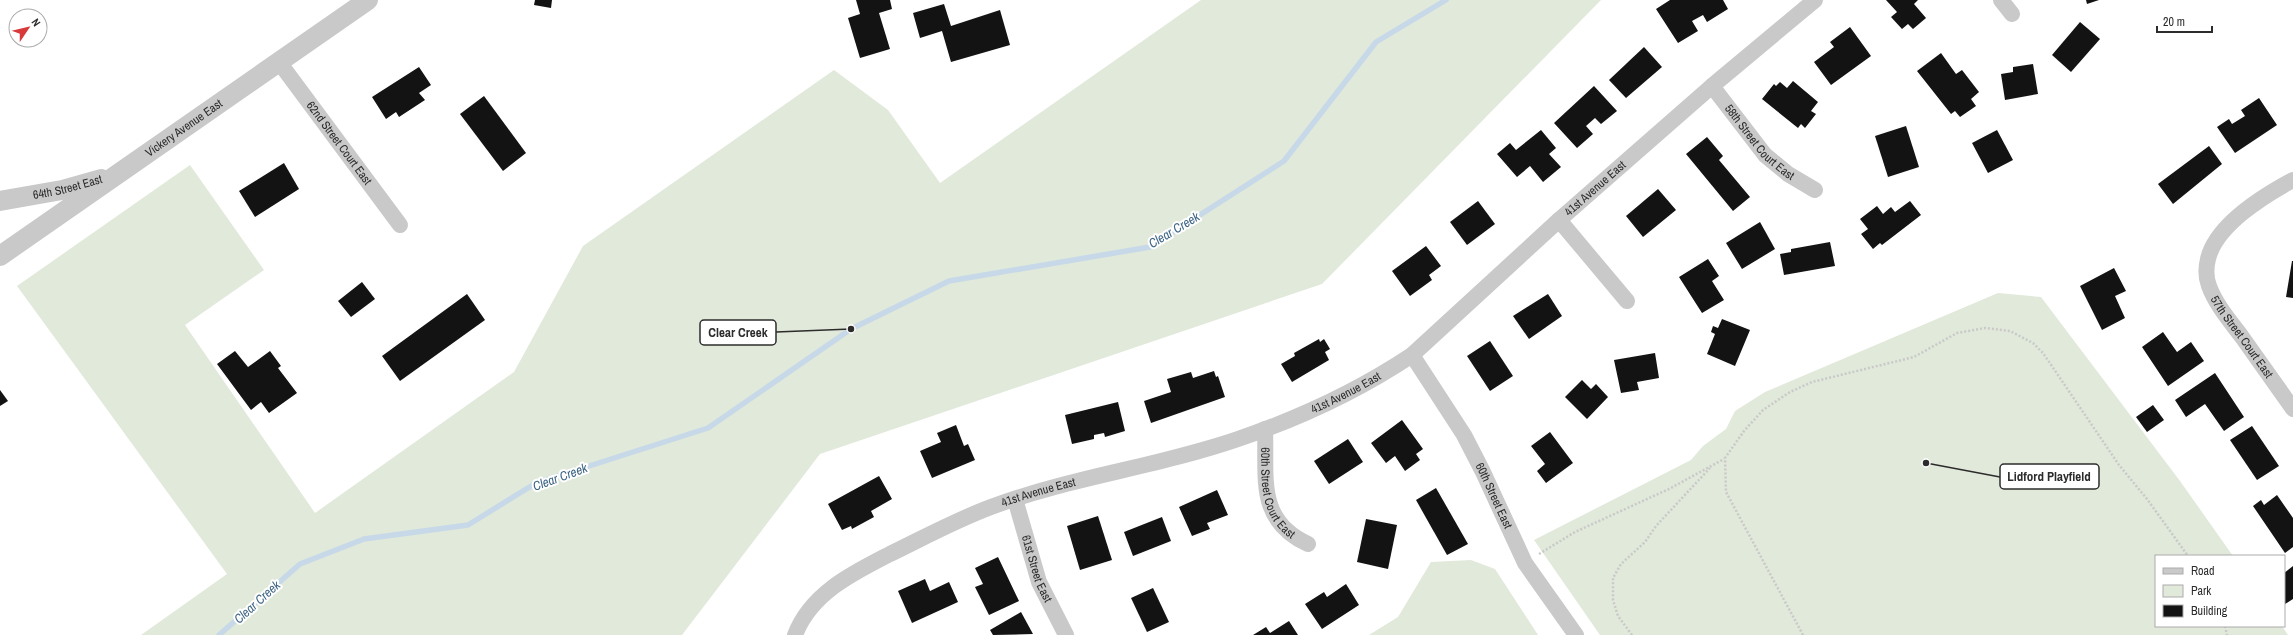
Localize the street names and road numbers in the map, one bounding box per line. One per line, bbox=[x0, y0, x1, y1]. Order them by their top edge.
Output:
street label: Vickery Avenue East bbox=[142, 95, 226, 161]
street label: 62nd Street Court East bbox=[303, 98, 376, 188]
street label: 58th Street Court East bbox=[1721, 101, 1797, 184]
street label: 41st Avenue East bbox=[1561, 157, 1629, 220]
street label: 64th Street East bbox=[32, 171, 104, 203]
street label: 57th Street Court East bbox=[2207, 293, 2277, 381]
street label: 41st Avenue East bbox=[1308, 368, 1384, 418]
street label: 60th Street Court East bbox=[1257, 447, 1298, 542]
street label: 60th Street East bbox=[1472, 460, 1516, 531]
street label: 41st Avenue East bbox=[999, 474, 1077, 511]
street label: 61st Street East bbox=[1018, 533, 1056, 605]

